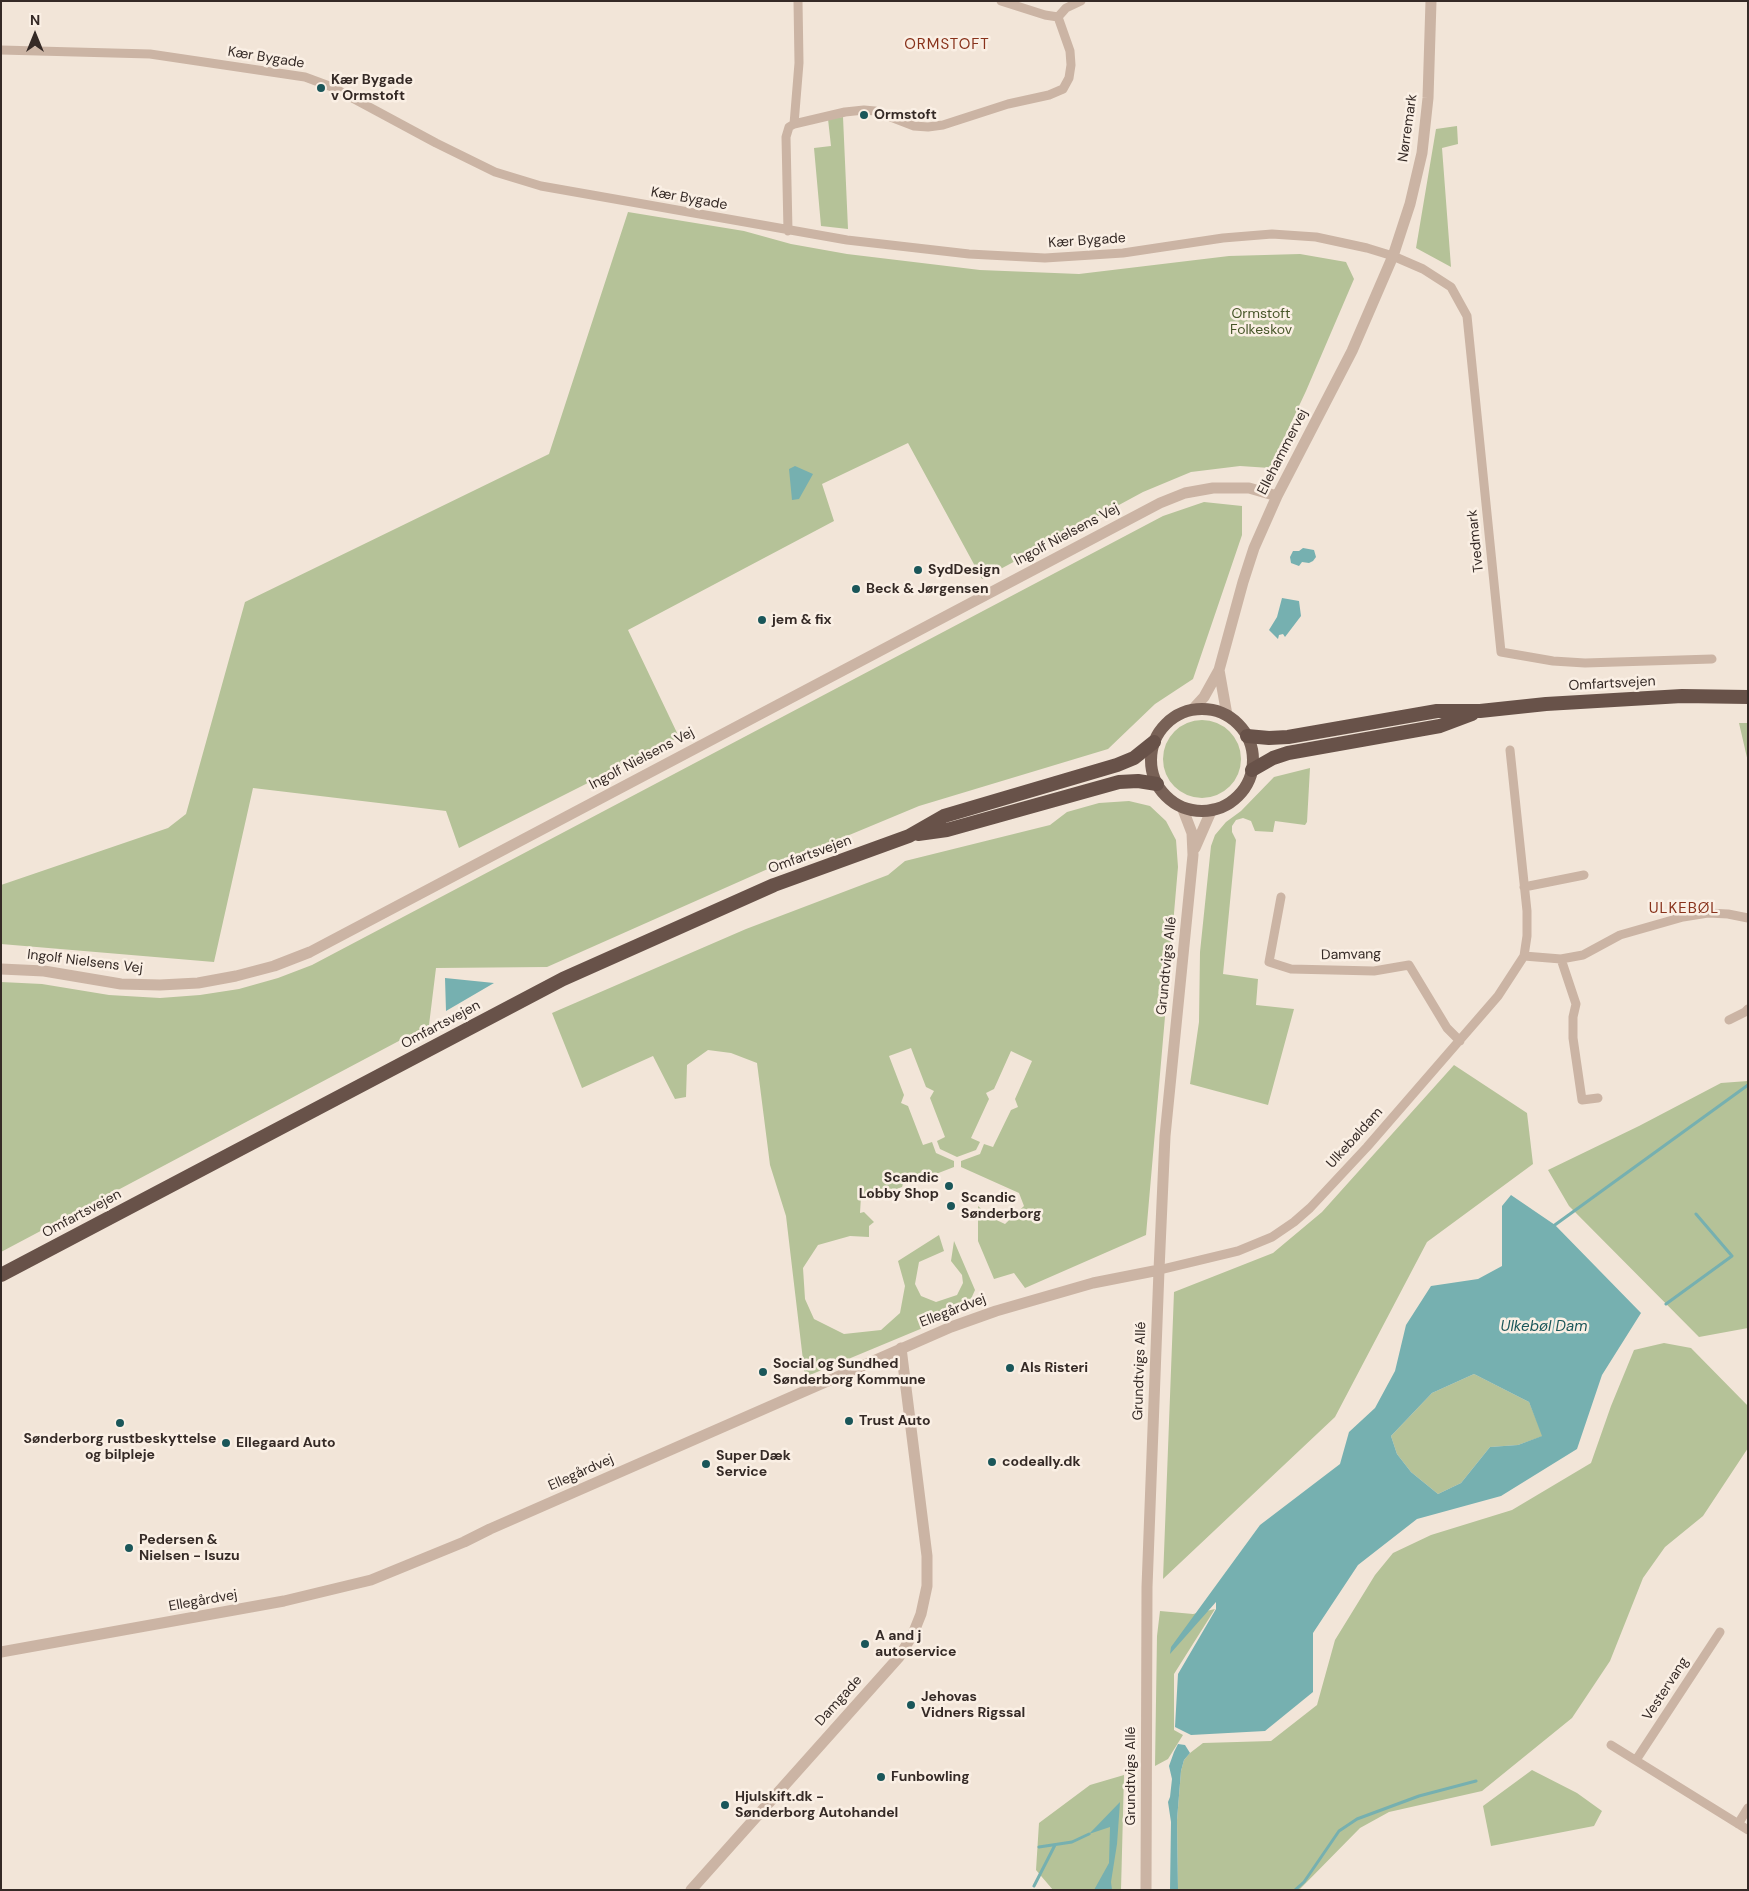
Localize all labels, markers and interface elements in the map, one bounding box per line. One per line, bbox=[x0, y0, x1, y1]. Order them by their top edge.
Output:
north arrow bbox=[10, 10, 60, 60]
text: N bbox=[30, 11, 40, 29]
district label: ORMSTOFT bbox=[903, 36, 991, 54]
street label: Kær Bygade bbox=[226, 44, 306, 72]
place label: Kær Bygade v Ormstoft bbox=[331, 72, 413, 104]
marker: Kær Bygade v Ormstoft bbox=[315, 82, 327, 94]
street label: Nørremark bbox=[1395, 93, 1421, 163]
place label: Ormstoft bbox=[874, 107, 937, 123]
marker: Ormstoft bbox=[858, 109, 870, 121]
street label: Kær Bygade bbox=[649, 184, 729, 214]
street label: Kær Bygade bbox=[1048, 230, 1126, 252]
park label: Ormstoft Folkeskov bbox=[1230, 306, 1292, 338]
street label: Ellehammervej bbox=[1254, 406, 1312, 498]
street label: Ingolf Nielsens Vej bbox=[1012, 500, 1122, 570]
street label: Tvedmark bbox=[1464, 509, 1488, 573]
place label: SydDesign bbox=[928, 562, 1000, 578]
marker: SydDesign bbox=[912, 564, 924, 576]
place label: Beck & Jørgensen bbox=[866, 581, 989, 597]
marker: Beck & Jørgensen bbox=[850, 583, 862, 595]
place label: jem & fix bbox=[772, 612, 831, 628]
marker: jem & fix bbox=[756, 614, 768, 626]
street label: Omfartsvejen bbox=[1568, 673, 1656, 695]
street label: Ingolf Nielsens Vej bbox=[587, 724, 697, 794]
street label: Omfartsvejen bbox=[766, 832, 854, 878]
district label: ULKEBØL bbox=[1648, 900, 1720, 918]
street label: Grundtvigs Allé bbox=[1153, 916, 1181, 1016]
street label: Damvang bbox=[1321, 946, 1381, 964]
street label: Ingolf Nielsens Vej bbox=[26, 947, 144, 977]
street label: Omfartsvejen bbox=[399, 997, 483, 1053]
street label: Ulkebøldam bbox=[1323, 1104, 1387, 1172]
place label: Scandic Lobby Shop bbox=[859, 1170, 939, 1202]
marker: Scandic Lobby Shop bbox=[943, 1180, 955, 1192]
street label: Omfartsvejen bbox=[40, 1186, 124, 1242]
place label: Scandic Sønderborg bbox=[961, 1190, 1041, 1222]
marker: Scandic Sønderborg bbox=[945, 1200, 957, 1212]
street label: Ellegårdvej bbox=[918, 1291, 988, 1331]
water label: Ulkebøl Dam bbox=[1501, 1318, 1587, 1336]
street label: Grundtvigs Allé bbox=[1130, 1321, 1150, 1421]
place label: Social og Sundhed Sønderborg Kommune bbox=[773, 1356, 926, 1388]
place label: Als Risteri bbox=[1020, 1360, 1088, 1376]
marker: Als Risteri bbox=[1004, 1362, 1016, 1374]
marker: Social og Sundhed Sønderborg Kommune bbox=[757, 1366, 769, 1378]
place label: Trust Auto bbox=[859, 1413, 930, 1429]
marker: Trust Auto bbox=[843, 1415, 855, 1427]
marker: Sønderborg rustbeskyttelse og bilpleje bbox=[114, 1417, 126, 1429]
place label: Sønderborg rustbeskyttelse og bilpleje bbox=[24, 1431, 216, 1464]
place label: Ellegaard Auto bbox=[236, 1435, 336, 1451]
marker: Ellegaard Auto bbox=[220, 1437, 232, 1449]
place label: Super Dæk Service bbox=[716, 1448, 791, 1480]
street label: Ellegårdvej bbox=[546, 1451, 616, 1495]
place label: codeally.dk bbox=[1002, 1454, 1080, 1470]
marker: codeally.dk bbox=[986, 1456, 998, 1468]
marker: Super Dæk Service bbox=[700, 1458, 712, 1470]
place label: Pedersen & Nielsen - Isuzu bbox=[139, 1532, 240, 1564]
marker: Pedersen & Nielsen - Isuzu bbox=[123, 1542, 135, 1554]
street label: Ellegårdvej bbox=[167, 1587, 239, 1615]
place label: A and j autoservice bbox=[875, 1628, 957, 1660]
marker: A and j autoservice bbox=[859, 1638, 871, 1650]
street label: Vestervang bbox=[1639, 1654, 1693, 1724]
street label: Damgade bbox=[812, 1672, 866, 1730]
place label: Jehovas Vidners Rigssal bbox=[921, 1689, 1025, 1721]
marker: Jehovas Vidners Rigssal bbox=[905, 1699, 917, 1711]
street label: Grundtvigs Allé bbox=[1123, 1727, 1139, 1825]
place label: Funbowling bbox=[891, 1769, 970, 1785]
marker: Funbowling bbox=[875, 1771, 887, 1783]
place label: Hjulskift.dk - Sønderborg Autohandel bbox=[735, 1789, 898, 1821]
marker: Hjulskift.dk - Sønderborg Autohandel bbox=[719, 1799, 731, 1811]

